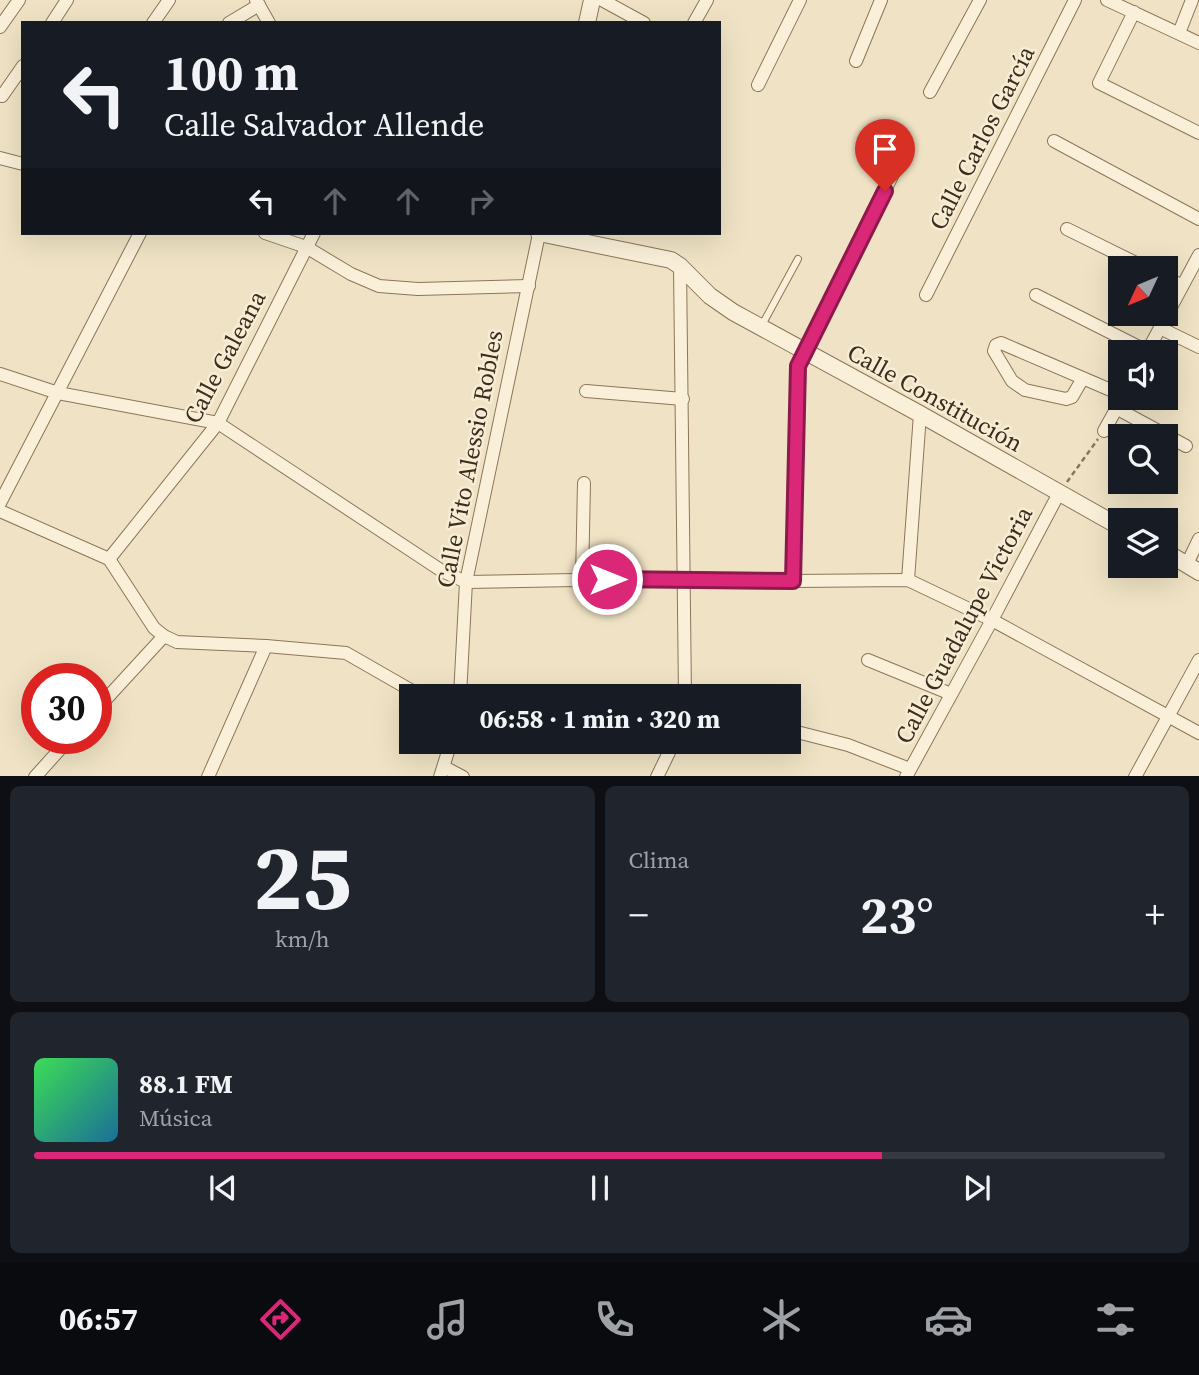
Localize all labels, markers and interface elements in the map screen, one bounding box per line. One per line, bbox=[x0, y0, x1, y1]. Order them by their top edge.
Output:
text: 100 m bbox=[164, 39, 299, 106]
street label: Calle Carlos García bbox=[921, 39, 1043, 235]
icon: left bbox=[49, 49, 140, 140]
text: Calle Salvador Allende bbox=[164, 103, 484, 147]
pin bbox=[855, 119, 915, 191]
icon: arrive bbox=[866, 130, 904, 168]
icon: left bbox=[243, 182, 281, 220]
icon: ahead bbox=[316, 182, 354, 220]
icon: ahead bbox=[389, 182, 427, 220]
icon: right bbox=[462, 182, 500, 220]
north arrow bbox=[1108, 256, 1178, 326]
map controls bbox=[1108, 256, 1178, 578]
street label: Calle Galeana bbox=[176, 284, 274, 429]
street label: Calle Vito Alessio Robles bbox=[428, 327, 511, 591]
street label: Calle Constitución bbox=[842, 336, 1029, 459]
button: sound bbox=[1108, 340, 1178, 410]
button: search bbox=[1108, 424, 1178, 494]
street label: Calle Guadalupe Victoria bbox=[887, 500, 1041, 749]
button: layers bbox=[1108, 508, 1178, 578]
position arrow bbox=[570, 542, 644, 616]
speed limit sign: 30 bbox=[21, 663, 112, 754]
text: 06:58 · 1 min · 320 m bbox=[480, 701, 720, 737]
text: 25 bbox=[253, 815, 352, 939]
text: Clima bbox=[629, 844, 689, 876]
text: 23° bbox=[860, 879, 933, 950]
text: − bbox=[629, 889, 649, 941]
text: + bbox=[1145, 889, 1165, 941]
text: km/h bbox=[275, 923, 330, 955]
text: 88.1 FM bbox=[139, 1066, 233, 1102]
text: Música bbox=[139, 1102, 212, 1134]
icon: previous bbox=[204, 1169, 242, 1207]
icon: pause bbox=[581, 1169, 619, 1207]
icon: next bbox=[958, 1169, 996, 1207]
icon: directions bbox=[256, 1295, 305, 1344]
icon: music bbox=[423, 1295, 472, 1344]
icon: phone bbox=[590, 1295, 639, 1344]
icon: climate bbox=[757, 1295, 806, 1344]
icon: car bbox=[924, 1295, 973, 1344]
icon: filters bbox=[1091, 1295, 1140, 1344]
text: 06:57 bbox=[59, 1297, 138, 1341]

